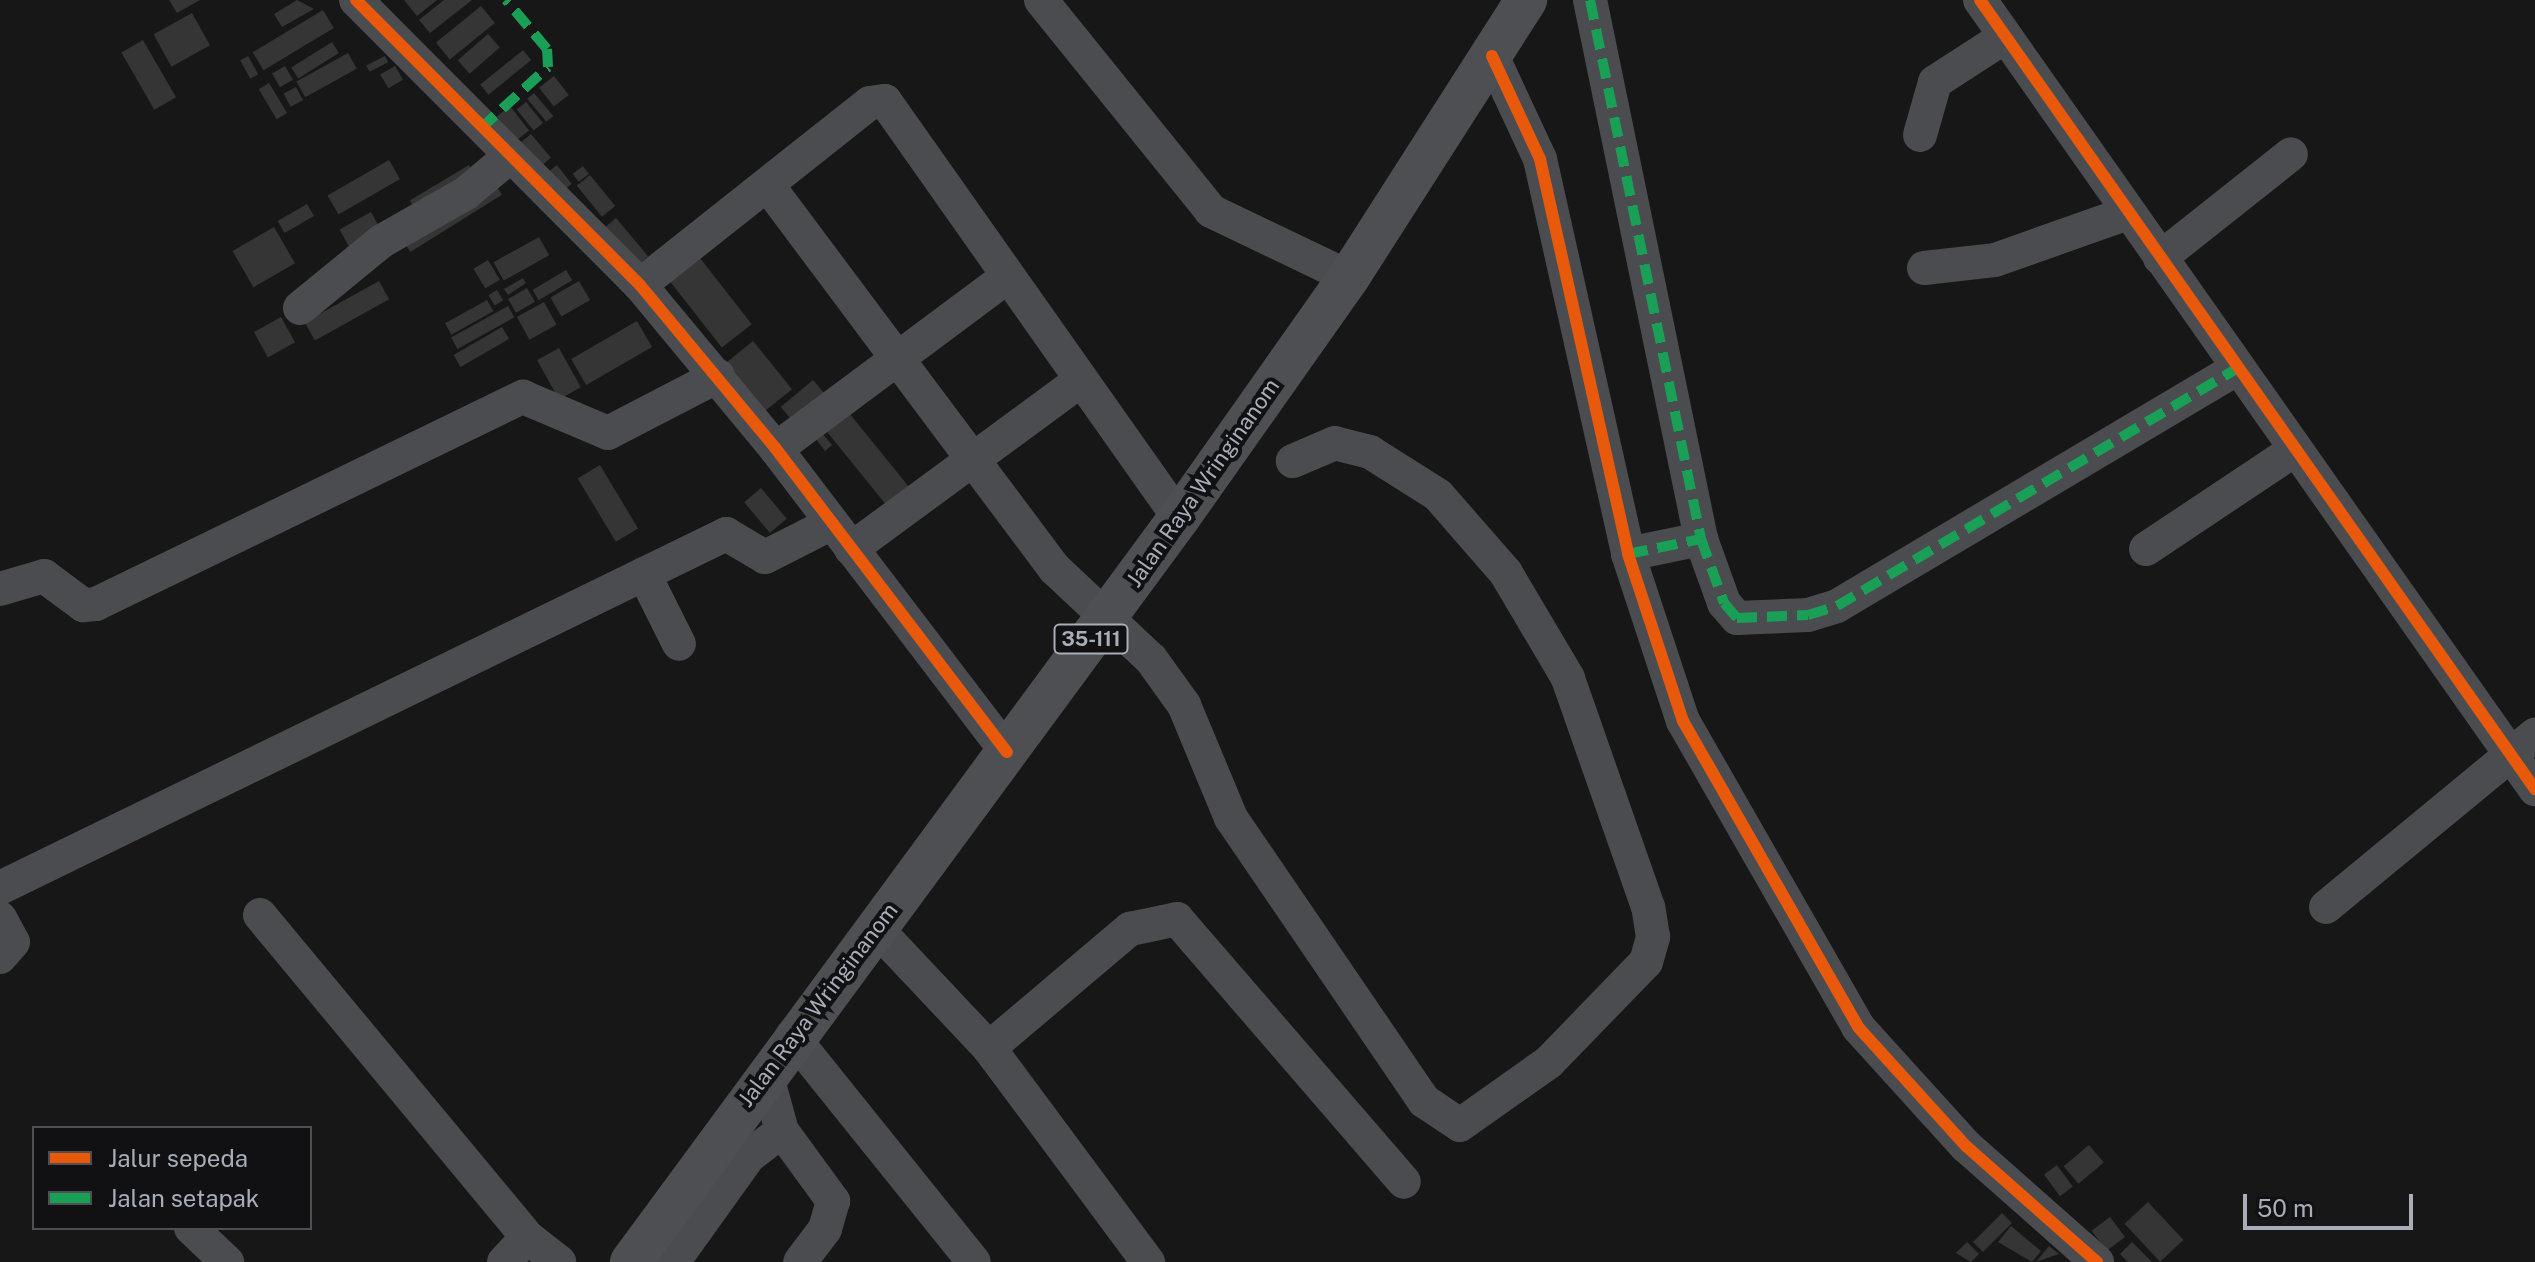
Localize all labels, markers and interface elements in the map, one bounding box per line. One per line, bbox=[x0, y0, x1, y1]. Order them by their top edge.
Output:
street label: Jalan Raya Wringinanom bbox=[1121, 373, 1285, 593]
road number: 35-111 bbox=[1053, 623, 1129, 655]
street label: Jalan Raya Wringinanom bbox=[733, 898, 903, 1112]
legend bbox=[32, 1126, 312, 1230]
text: Jalur sepeda bbox=[108, 1144, 248, 1172]
scale bar bbox=[2247, 1178, 2417, 1228]
text: Jalan setapak bbox=[108, 1184, 259, 1212]
text: 50 m bbox=[2257, 1194, 2314, 1222]

